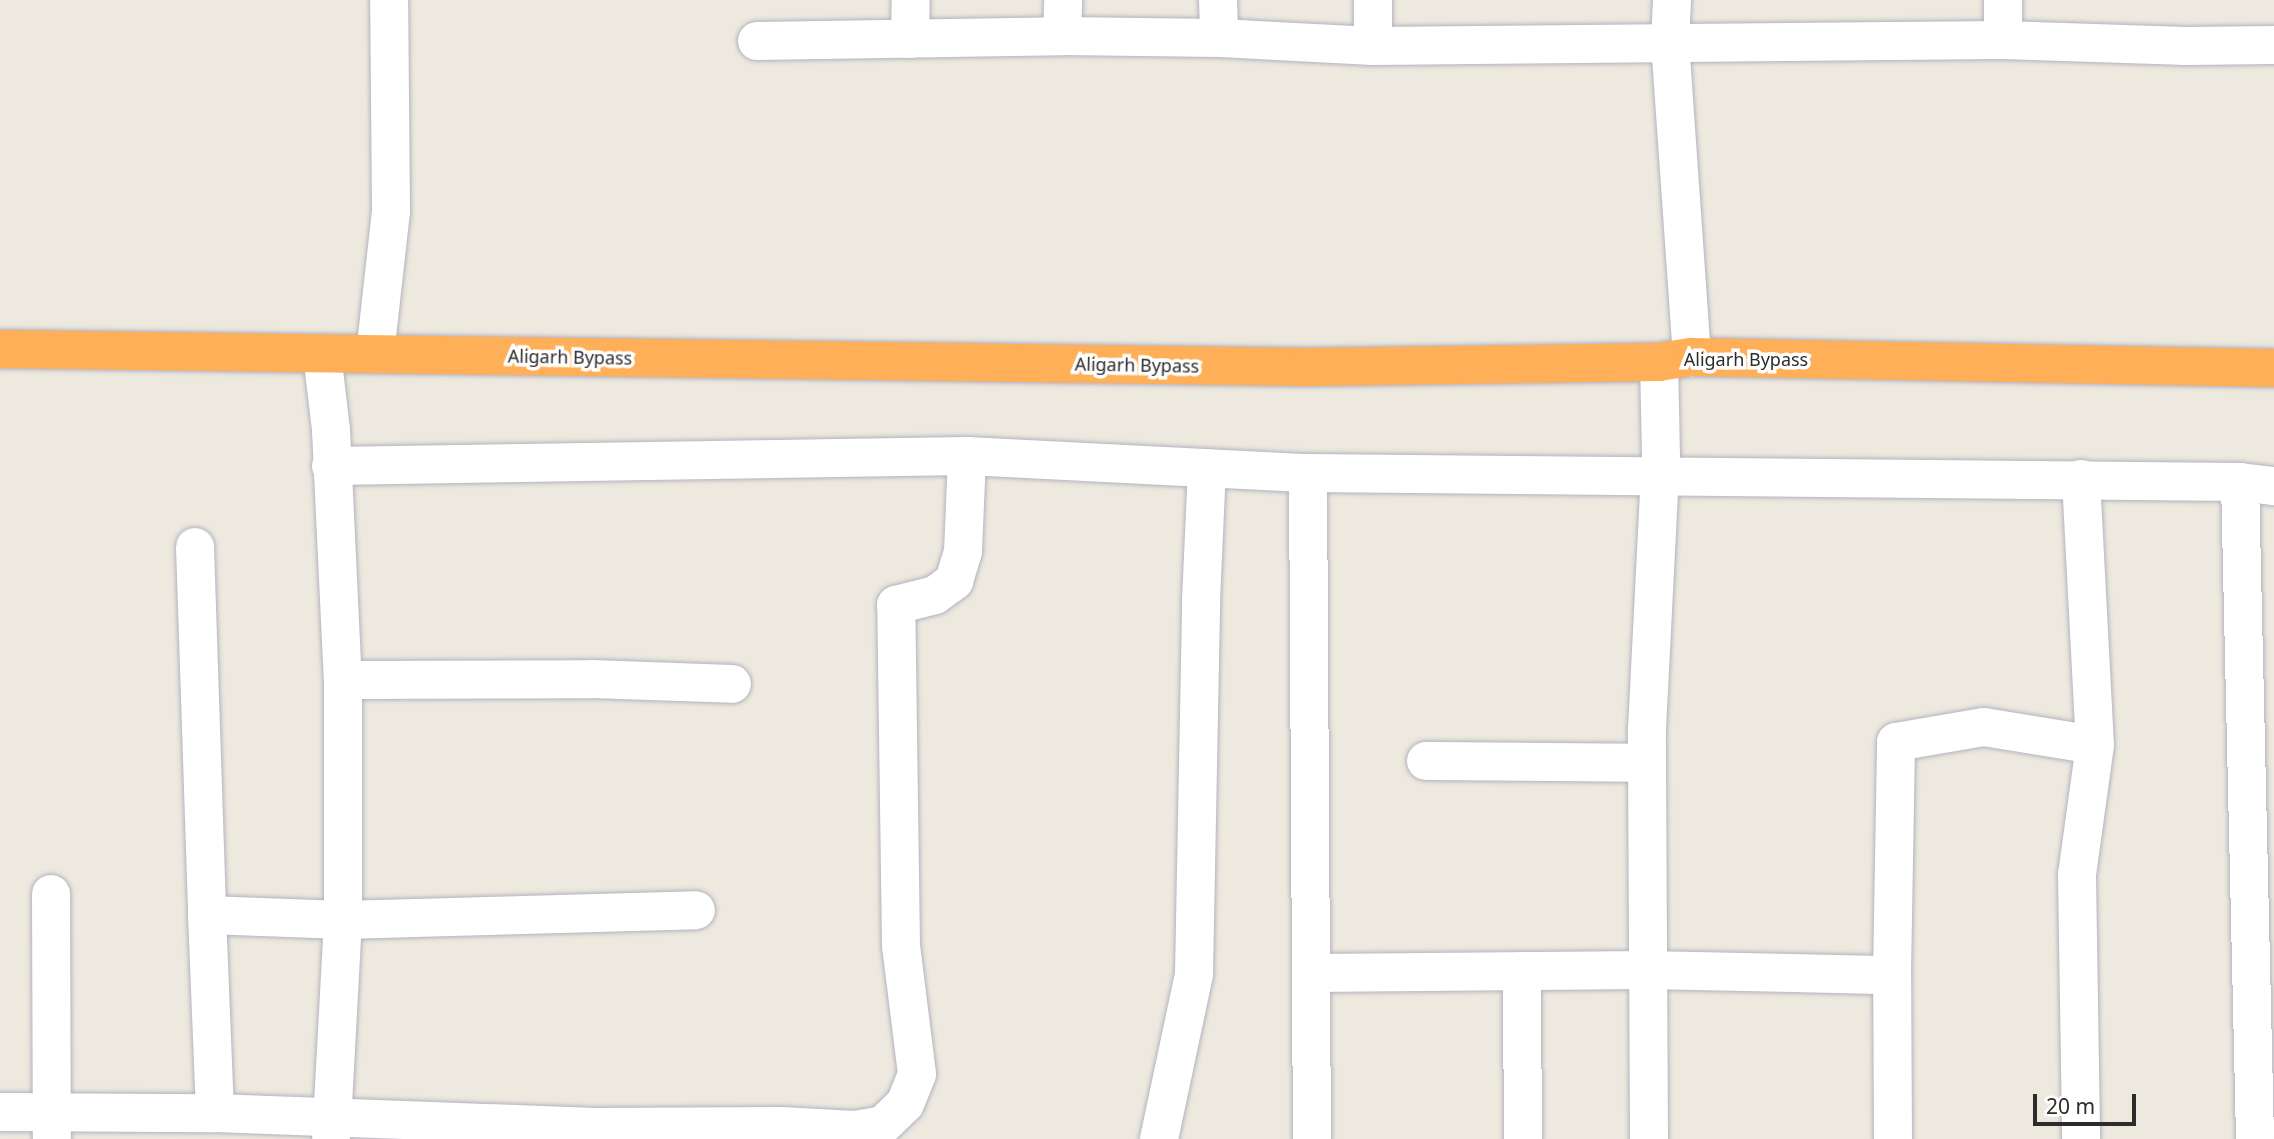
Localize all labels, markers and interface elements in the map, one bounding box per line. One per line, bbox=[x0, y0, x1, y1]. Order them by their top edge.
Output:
street label: Aligarh Bypass bbox=[508, 345, 632, 369]
street label: Aligarh Bypass bbox=[1684, 348, 1808, 370]
street label: Aligarh Bypass bbox=[1075, 353, 1199, 377]
scale bar bbox=[2036, 1080, 2139, 1124]
text: 20 m bbox=[2046, 1092, 2095, 1120]

